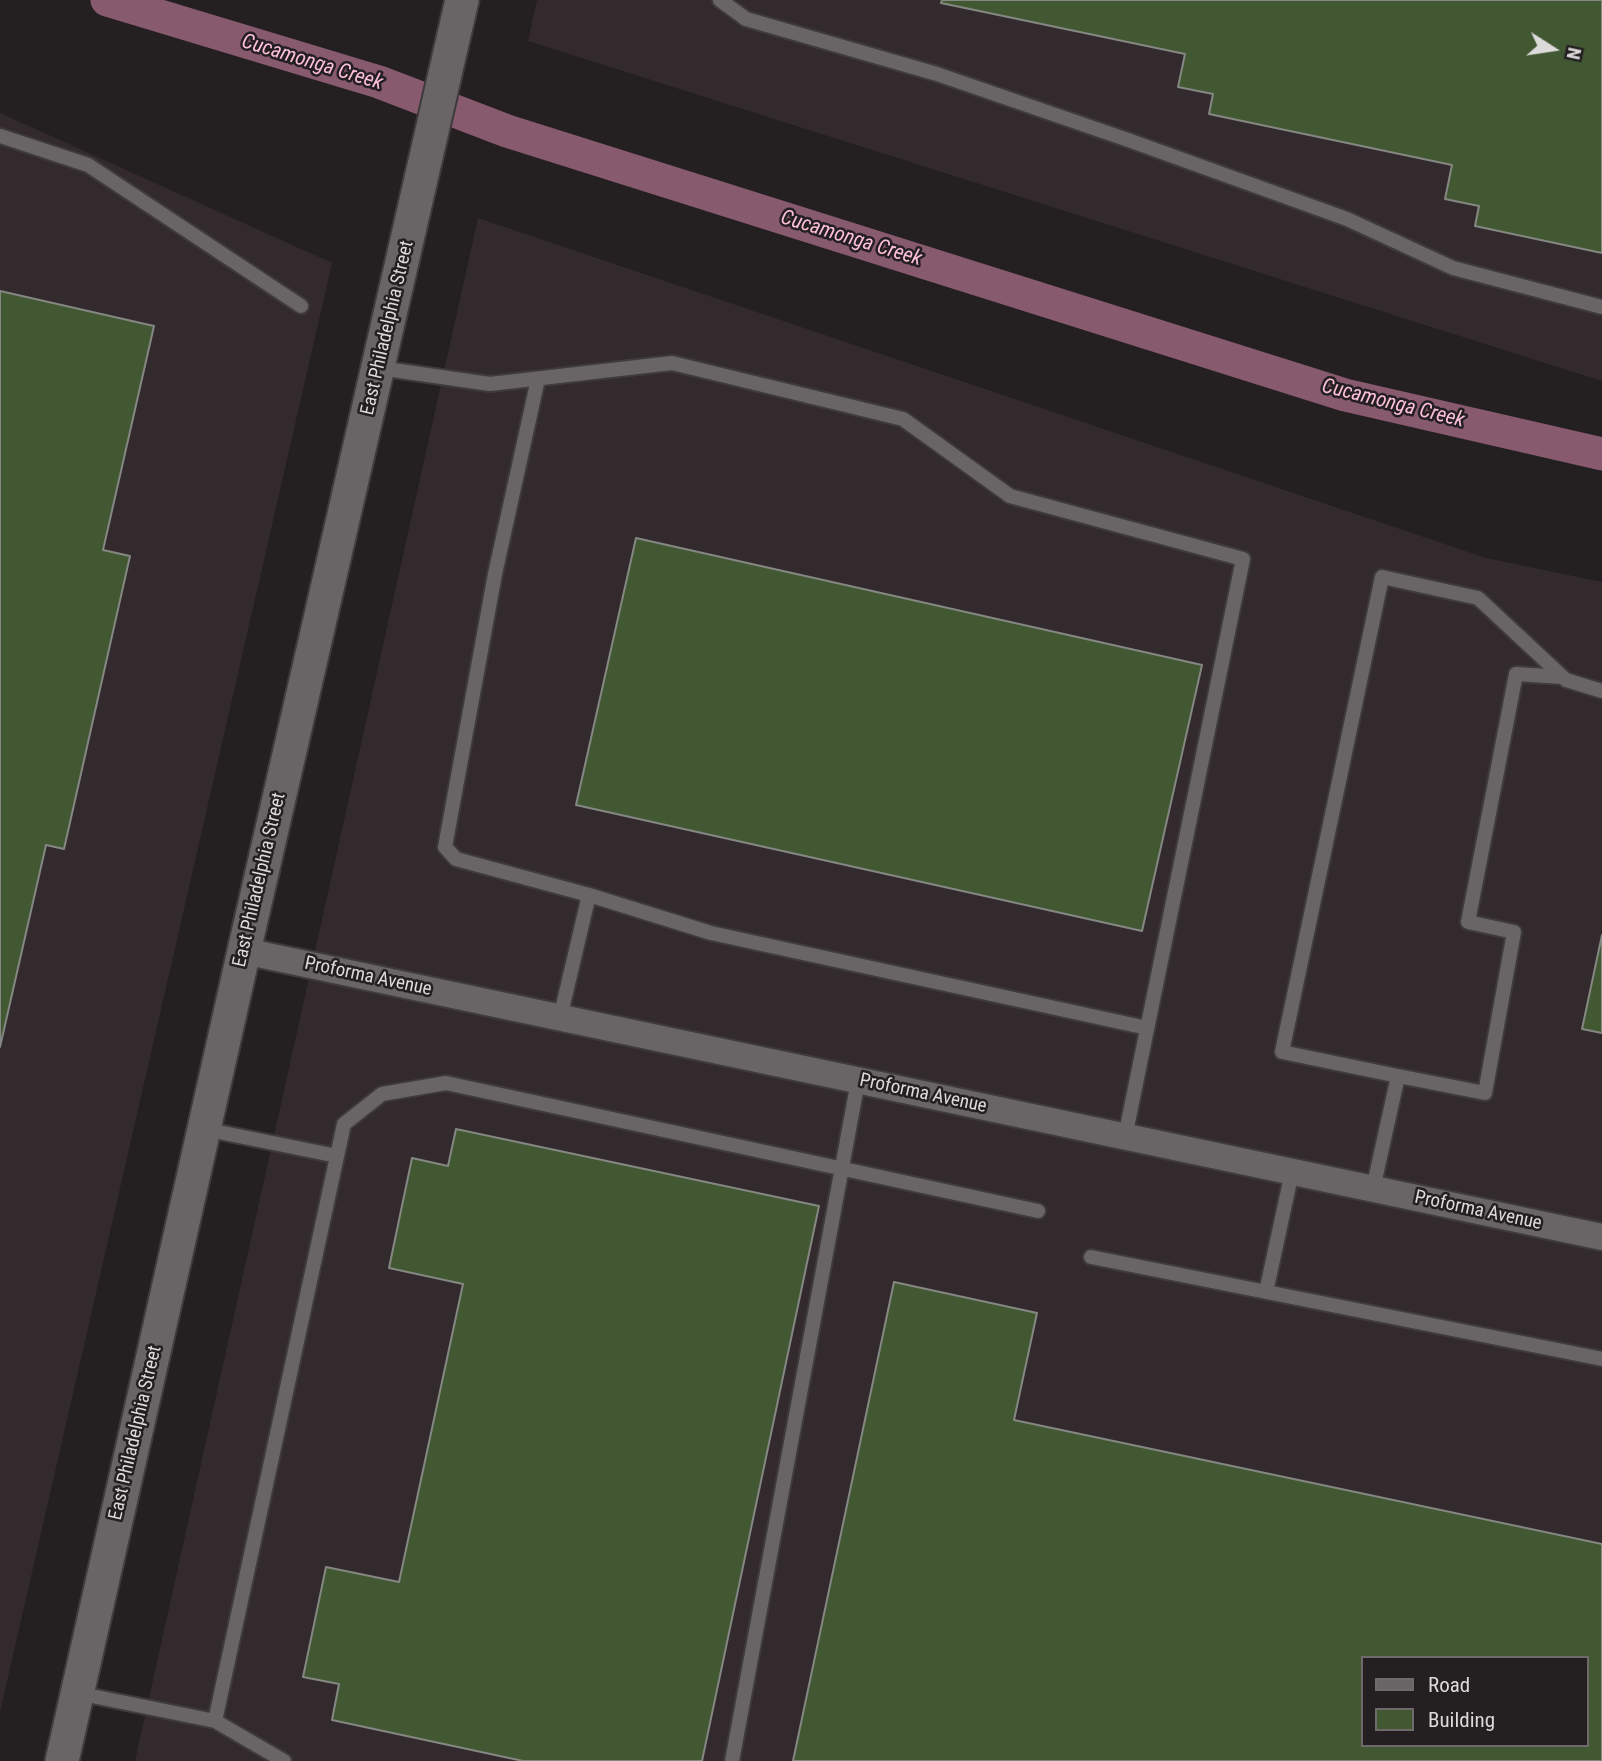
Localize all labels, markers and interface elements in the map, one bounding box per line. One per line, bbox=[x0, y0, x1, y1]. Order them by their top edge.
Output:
north arrow bbox=[1518, 14, 1588, 84]
water label: Cucamonga Creek bbox=[238, 30, 386, 96]
text: N bbox=[1562, 45, 1586, 62]
water label: Cucamonga Creek bbox=[777, 206, 925, 272]
street label: East Philadelphia Street bbox=[357, 239, 419, 417]
water label: Cucamonga Creek bbox=[1319, 374, 1467, 434]
street label: East Philadelphia Street bbox=[229, 791, 291, 969]
street label: Proforma Avenue bbox=[302, 952, 434, 1002]
street label: Proforma Avenue bbox=[857, 1069, 989, 1119]
street label: Proforma Avenue bbox=[1412, 1186, 1544, 1236]
street label: East Philadelphia Street bbox=[105, 1344, 167, 1522]
legend bbox=[1360, 1656, 1588, 1747]
text: Road bbox=[1428, 1673, 1470, 1697]
text: Building bbox=[1428, 1708, 1495, 1732]

